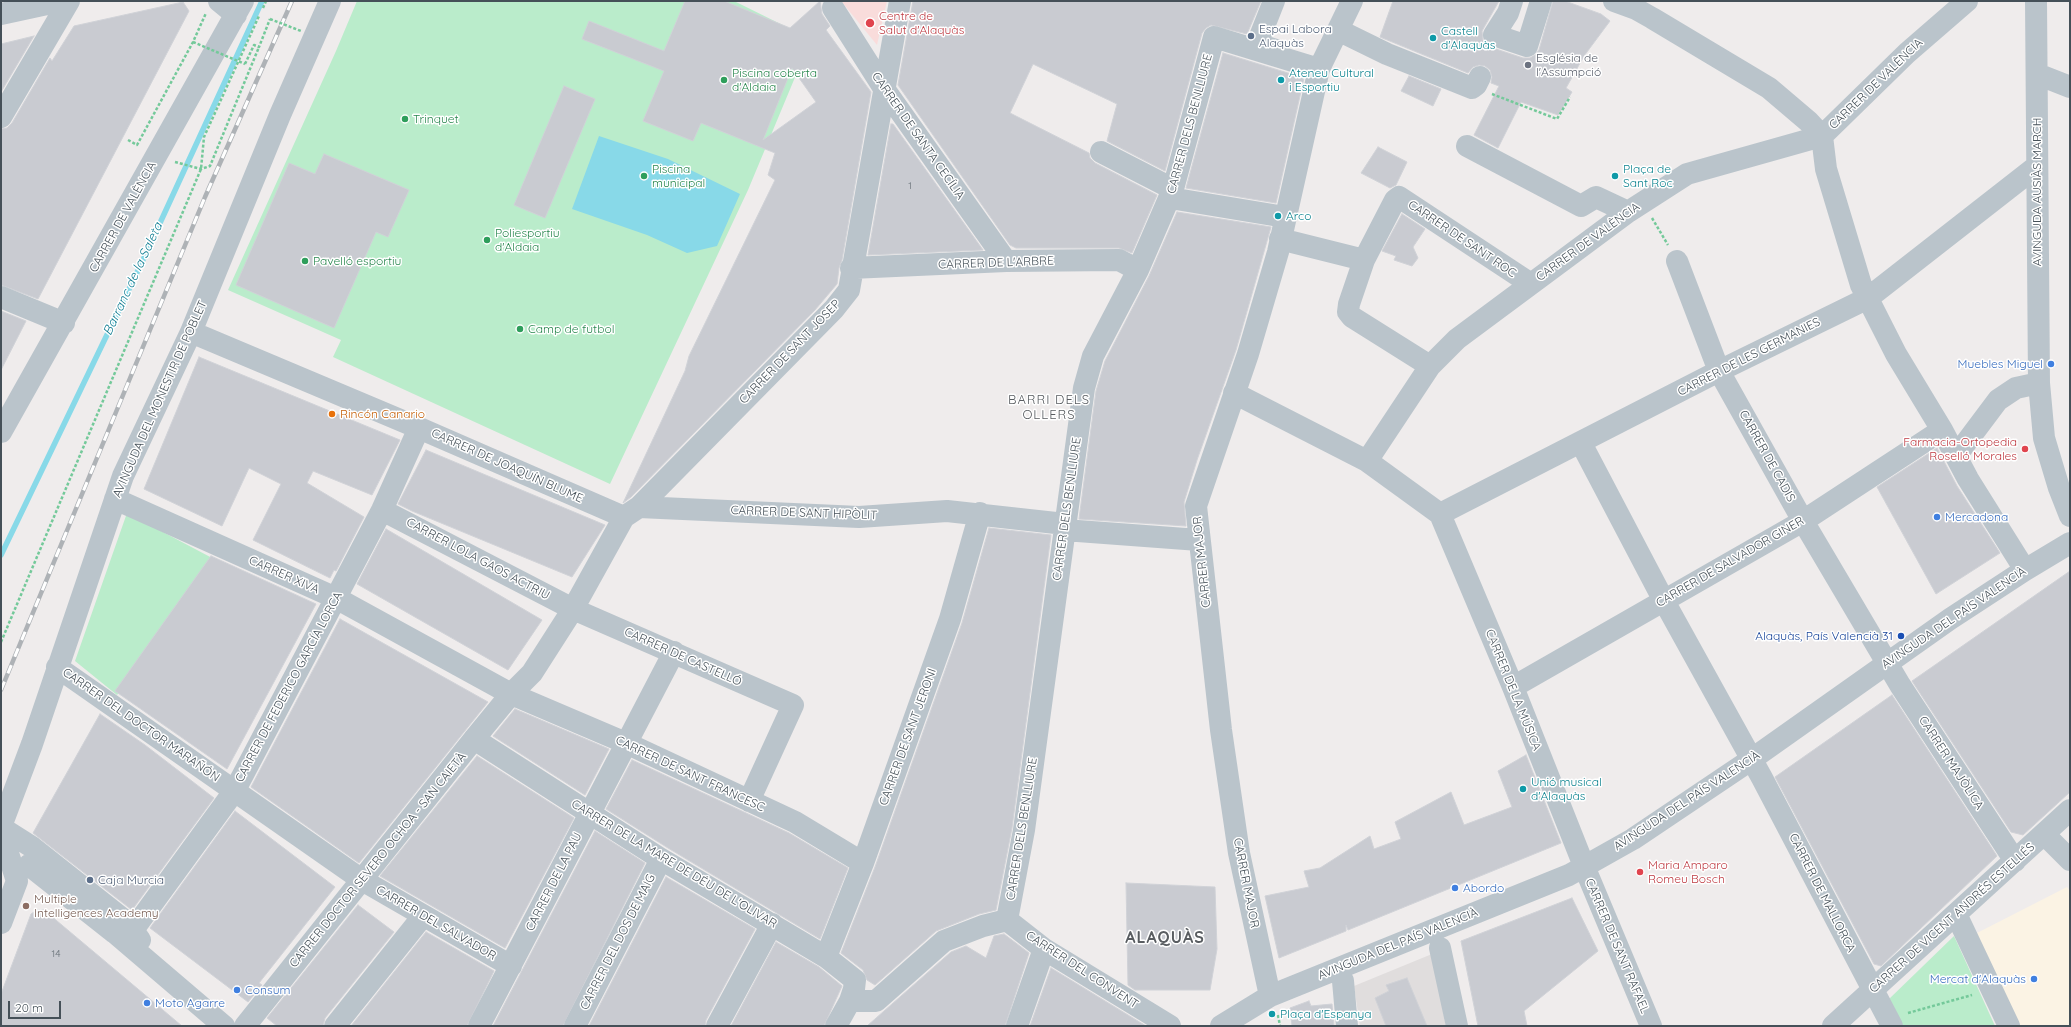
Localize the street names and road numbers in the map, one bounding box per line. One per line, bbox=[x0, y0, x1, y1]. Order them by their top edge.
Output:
street label: CARRER DE VALÈNCIA bbox=[1826, 36, 1926, 132]
street label: CARRER DELS BENLLIURE bbox=[1164, 52, 1216, 196]
street label: CARRER DE SANTA CECÍLIA bbox=[868, 70, 968, 202]
street label: AVINGUDA AUSIÀS MARCH bbox=[2030, 118, 2044, 266]
street label: CARRER DE VALÈNCIA bbox=[87, 159, 159, 275]
street label: CARRER DE SANT ROC bbox=[1405, 197, 1519, 281]
street label: CARRER DE VALÈNCIA bbox=[1533, 200, 1643, 284]
street label: CARRER DE L'ARBRE bbox=[938, 254, 1054, 272]
street label: CARRER DE SANT JOSEP bbox=[737, 297, 843, 407]
street label: AVINGUDA DEL MONESTIR DE POBLET bbox=[110, 298, 210, 500]
street label: CARRER DE LES GERMANIES bbox=[1675, 315, 1823, 399]
street label: CARRER DE CADIS bbox=[1736, 408, 1798, 504]
street label: CARRER DE JOAQUÍN BLUME bbox=[429, 426, 585, 506]
street label: CARRER DELS BENLLIURE bbox=[1050, 437, 1084, 581]
street label: CARRER DE SANT HIPÒLIT bbox=[730, 503, 878, 523]
street label: CARRER DE SALVADOR GINER bbox=[1654, 514, 1806, 610]
street label: CARRER LOLA GAOS ACTRIU bbox=[404, 515, 552, 603]
street label: CARRER MAJOR bbox=[1190, 516, 1214, 608]
street label: CARRER XIVA bbox=[247, 553, 321, 597]
street label: AVINGUDA DEL PAÍS VALENCIÀ bbox=[1879, 564, 2029, 672]
street label: CARRER DE FEDERICO GARCÍA LORCA bbox=[232, 589, 346, 785]
street label: CARRER DE CASTELLÓ bbox=[622, 625, 744, 689]
street label: CARRER DE LA MÚSICA bbox=[1482, 627, 1544, 753]
street label: CARRER DEL DOCTOR MARAÑÓN bbox=[60, 665, 222, 785]
street label: CARRER DE SANT JERONI bbox=[876, 666, 940, 808]
street label: CARRER MAJÒLICA bbox=[1915, 714, 1987, 812]
street label: CARRER DE SANT FRANCESC bbox=[613, 733, 767, 815]
street label: AVINGUDA DEL PAÍS VALENCIÀ bbox=[1611, 748, 1763, 854]
street label: CARRER DOCTOR SEVERO OCHOA - SAN CAIETÀ bbox=[287, 750, 469, 970]
street label: CARRER DELS BENLLIURE bbox=[1004, 757, 1040, 901]
street label: CARRER DE LA MARE DE DÉU DE L'OLIVAR bbox=[569, 797, 779, 931]
street label: CARRER DE LA PAU bbox=[523, 830, 585, 934]
street label: CARRER DE MALLORCA bbox=[1786, 831, 1858, 955]
street label: CARRER MAJOR bbox=[1230, 837, 1262, 929]
street label: CARRER DE VICENT ANDRÉS ESTELLÉS bbox=[1866, 840, 2038, 996]
street label: CARRER DEL DOS DE MAIG bbox=[577, 872, 659, 1012]
street label: CARRER DE SANT RAFAEL bbox=[1582, 876, 1652, 1016]
street label: CARRER DEL SALVADOR bbox=[373, 883, 499, 963]
street label: AVINGUDA DEL PAÍS VALENCIÀ bbox=[1316, 905, 1480, 983]
street label: CARRER DEL CONVENT bbox=[1023, 928, 1141, 1012]

